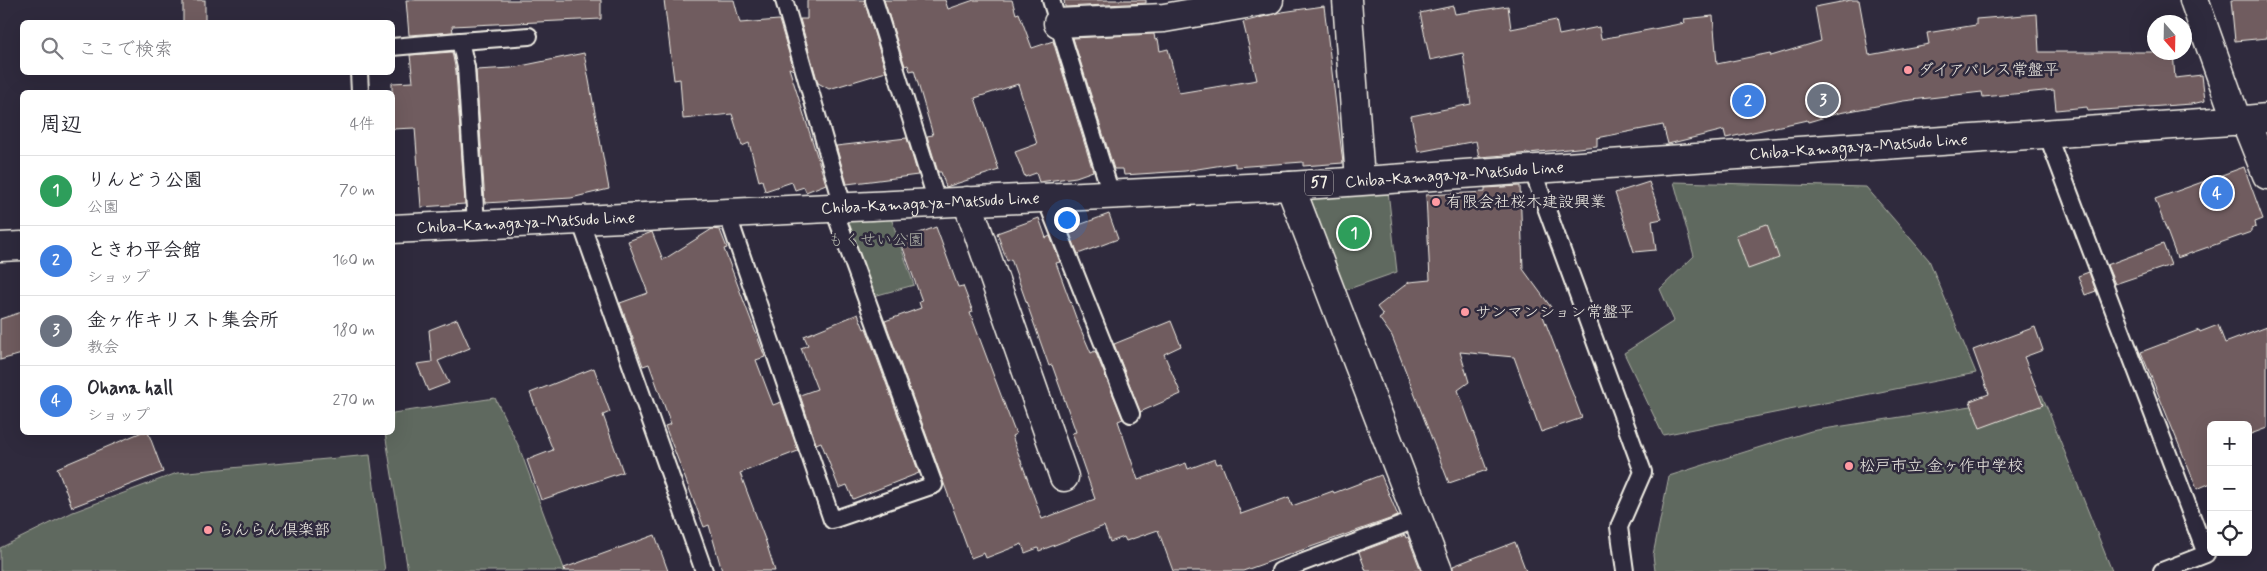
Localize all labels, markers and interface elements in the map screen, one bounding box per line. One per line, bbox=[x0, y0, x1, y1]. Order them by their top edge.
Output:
north arrow bbox=[2147, 15, 2192, 60]
search box bbox=[20, 20, 395, 75]
icon: search bbox=[38, 34, 66, 62]
text: ここで検索 bbox=[78, 37, 173, 62]
place label: ダイアパレス常盤平 bbox=[1918, 60, 2059, 81]
marker: ダイアパレス常盤平 bbox=[1902, 64, 1914, 76]
pin: 3 bbox=[1807, 81, 1839, 119]
pin: 2 bbox=[1732, 82, 1764, 120]
text: 周辺 bbox=[40, 111, 82, 139]
text: 4件 bbox=[350, 114, 375, 135]
street label: Chiba-Kamagaya-Matsudo Line bbox=[1749, 129, 1969, 165]
street label: Chiba-Kamagaya-Matsudo Line bbox=[1345, 157, 1565, 193]
text: りんどう公園 bbox=[87, 168, 203, 193]
road number: 57 bbox=[1305, 170, 1333, 196]
pin: 4 bbox=[2201, 174, 2233, 212]
text: 1 bbox=[52, 180, 60, 201]
text: 70 m bbox=[339, 180, 375, 201]
street label: Chiba-Kamagaya-Matsudo Line bbox=[820, 187, 1040, 219]
place label: 有限会社桜木建設興業 bbox=[1446, 192, 1606, 213]
marker: 有限会社桜木建設興業 bbox=[1430, 196, 1442, 208]
text: 公園 bbox=[87, 197, 119, 218]
street label: Chiba-Kamagaya-Matsudo Line bbox=[416, 207, 636, 238]
your location bbox=[1054, 207, 1080, 233]
pin: 1 bbox=[1338, 214, 1370, 252]
park label: もくせい公園 bbox=[828, 230, 924, 251]
text: ときわ平会館 bbox=[87, 238, 201, 263]
text: 2 bbox=[52, 250, 60, 271]
text: 160 m bbox=[332, 250, 375, 271]
text: ショップ bbox=[87, 267, 150, 288]
place label: サンマンション常盤平 bbox=[1475, 302, 1634, 323]
marker: サンマンション常盤平 bbox=[1459, 306, 1471, 318]
text: 金ヶ作キリスト集会所 bbox=[87, 308, 279, 333]
text: 3 bbox=[52, 320, 60, 341]
text: 180 m bbox=[332, 320, 375, 341]
text: 教会 bbox=[87, 337, 119, 358]
text: Ohana hall bbox=[87, 376, 173, 401]
text: 4 bbox=[51, 390, 61, 411]
text: 270 m bbox=[332, 390, 375, 411]
text: ショップ bbox=[87, 405, 150, 426]
map controls bbox=[2207, 421, 2252, 556]
button: + bbox=[2207, 421, 2252, 466]
place label: 松戸市立 金ヶ作中学校 bbox=[1859, 456, 2023, 477]
marker: 松戸市立 金ヶ作中学校 bbox=[1843, 460, 1855, 472]
button: − bbox=[2207, 466, 2252, 511]
button: locate bbox=[2207, 511, 2252, 556]
place label: らんらん倶楽部 bbox=[218, 520, 330, 541]
marker: らんらん倶楽部 bbox=[202, 524, 214, 536]

